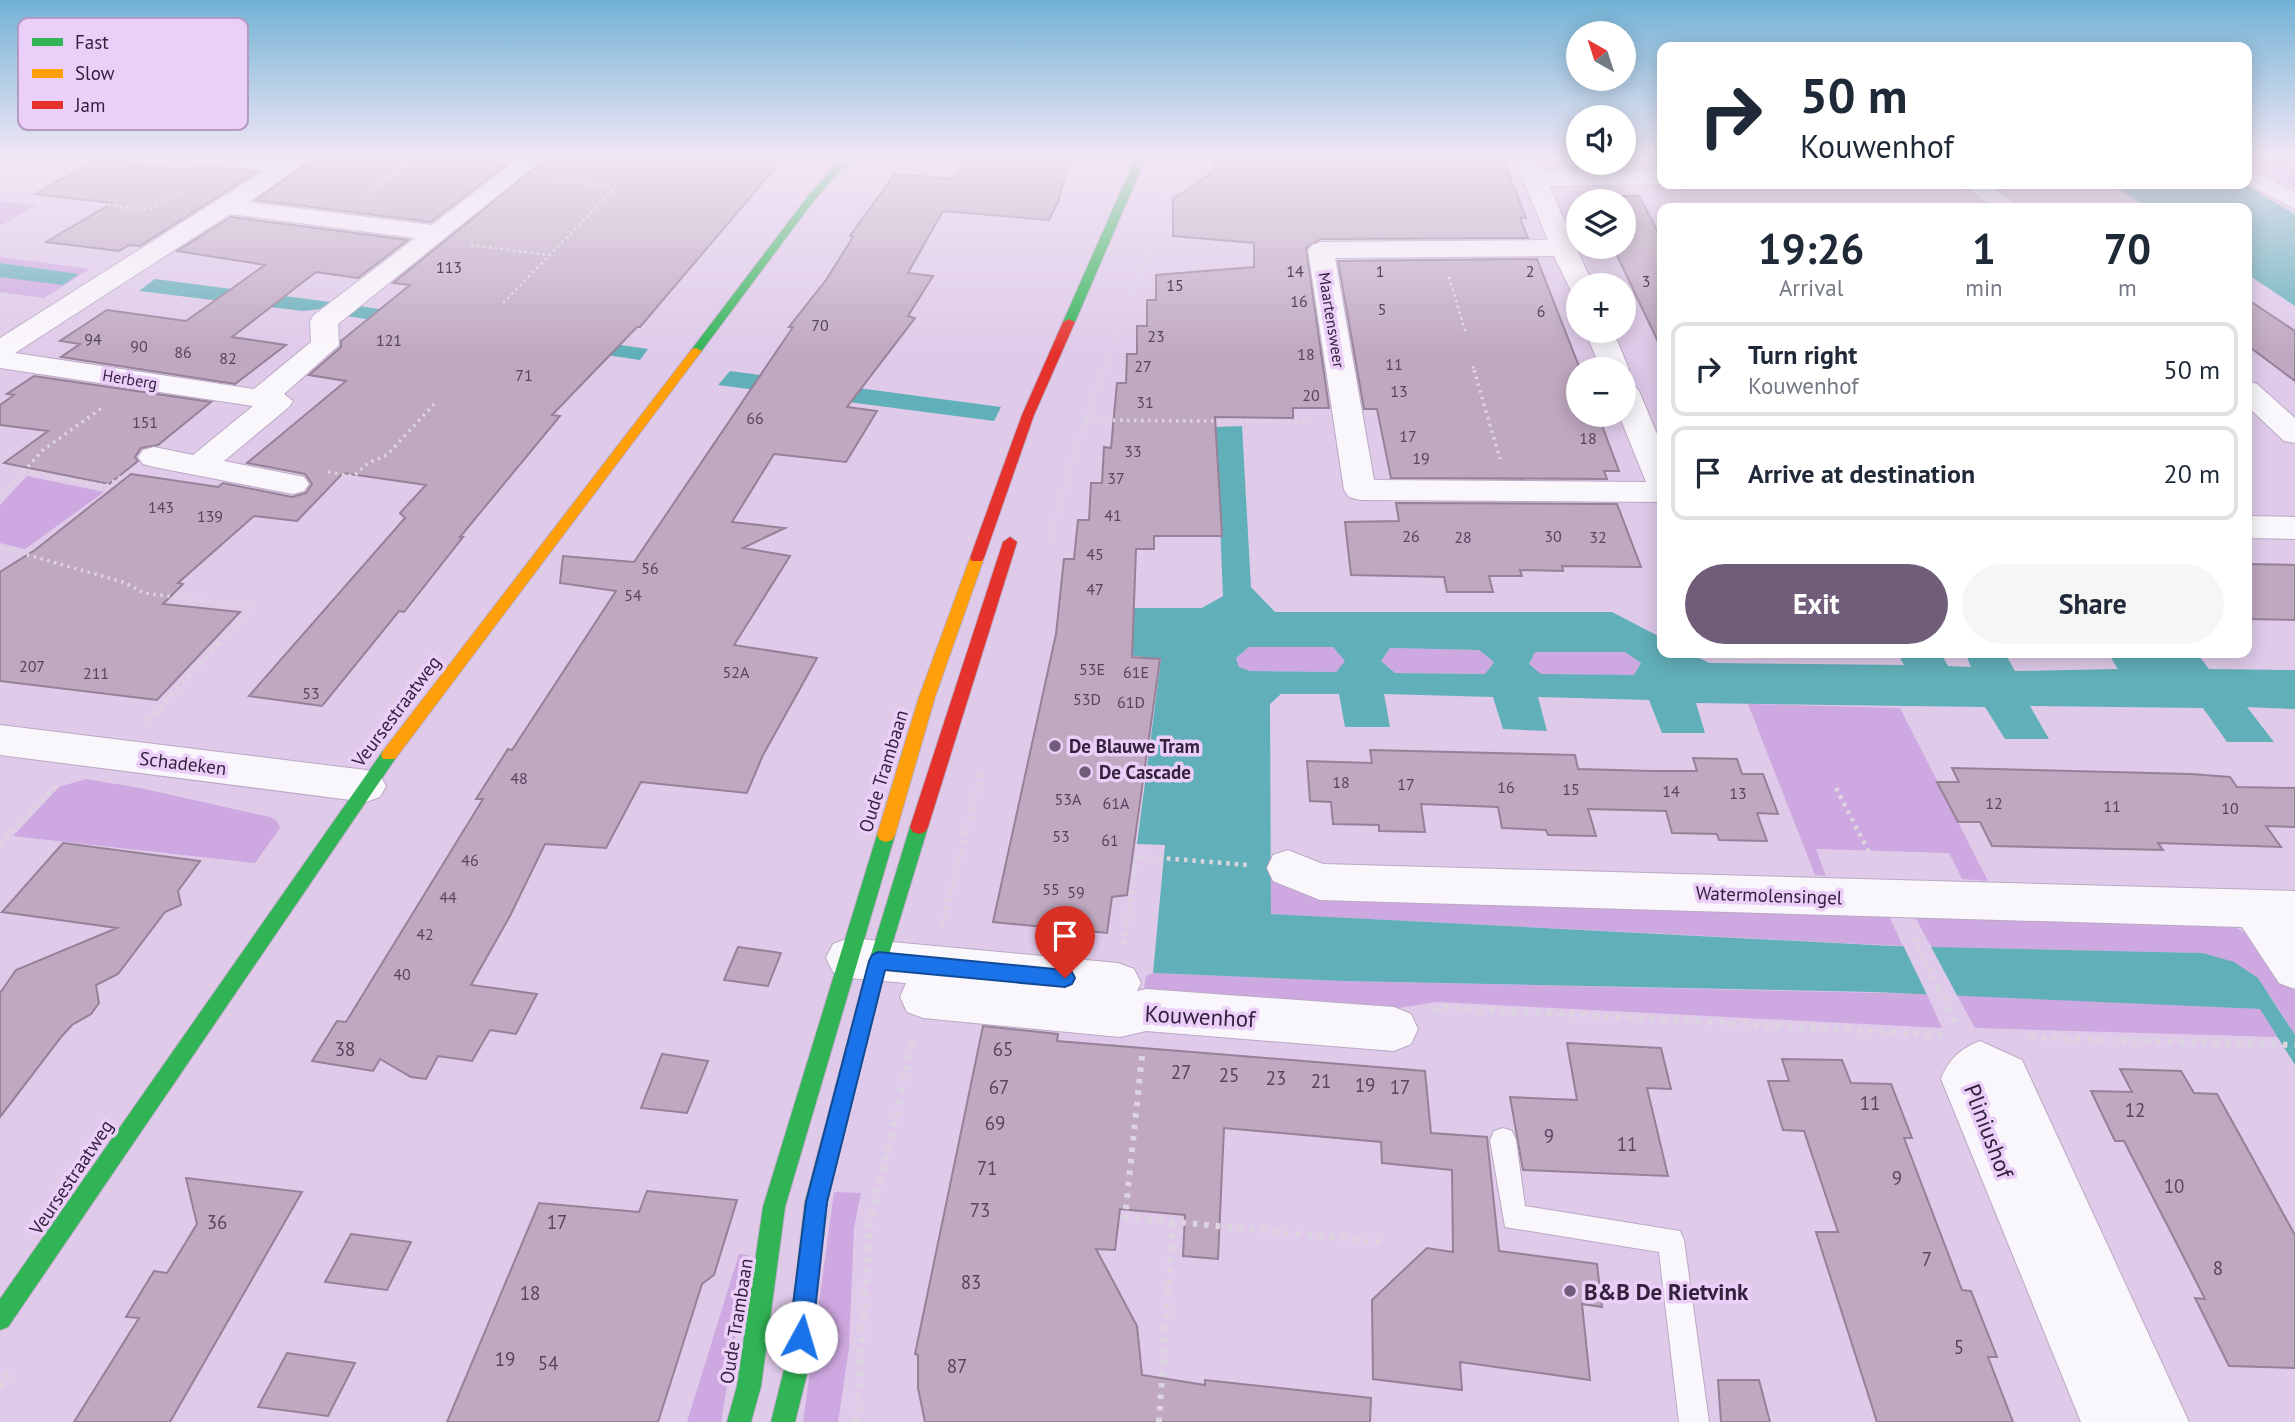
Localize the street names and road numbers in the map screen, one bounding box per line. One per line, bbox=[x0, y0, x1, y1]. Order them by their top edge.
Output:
street label: Maartensweer bbox=[1315, 271, 1350, 370]
street label: Herberg bbox=[101, 365, 159, 393]
street label: Veursestraatweg bbox=[346, 651, 446, 772]
street label: Oude Trambaan bbox=[853, 707, 913, 835]
street label: Schadeken bbox=[138, 746, 228, 780]
street label: Watermolensingel bbox=[1695, 880, 1843, 910]
street label: Kouwenhof bbox=[1144, 999, 1258, 1033]
street label: Pliniushof bbox=[1958, 1080, 2021, 1184]
street label: Veursestraatweg bbox=[23, 1115, 118, 1240]
street label: Oude Trambaan bbox=[714, 1256, 758, 1386]

